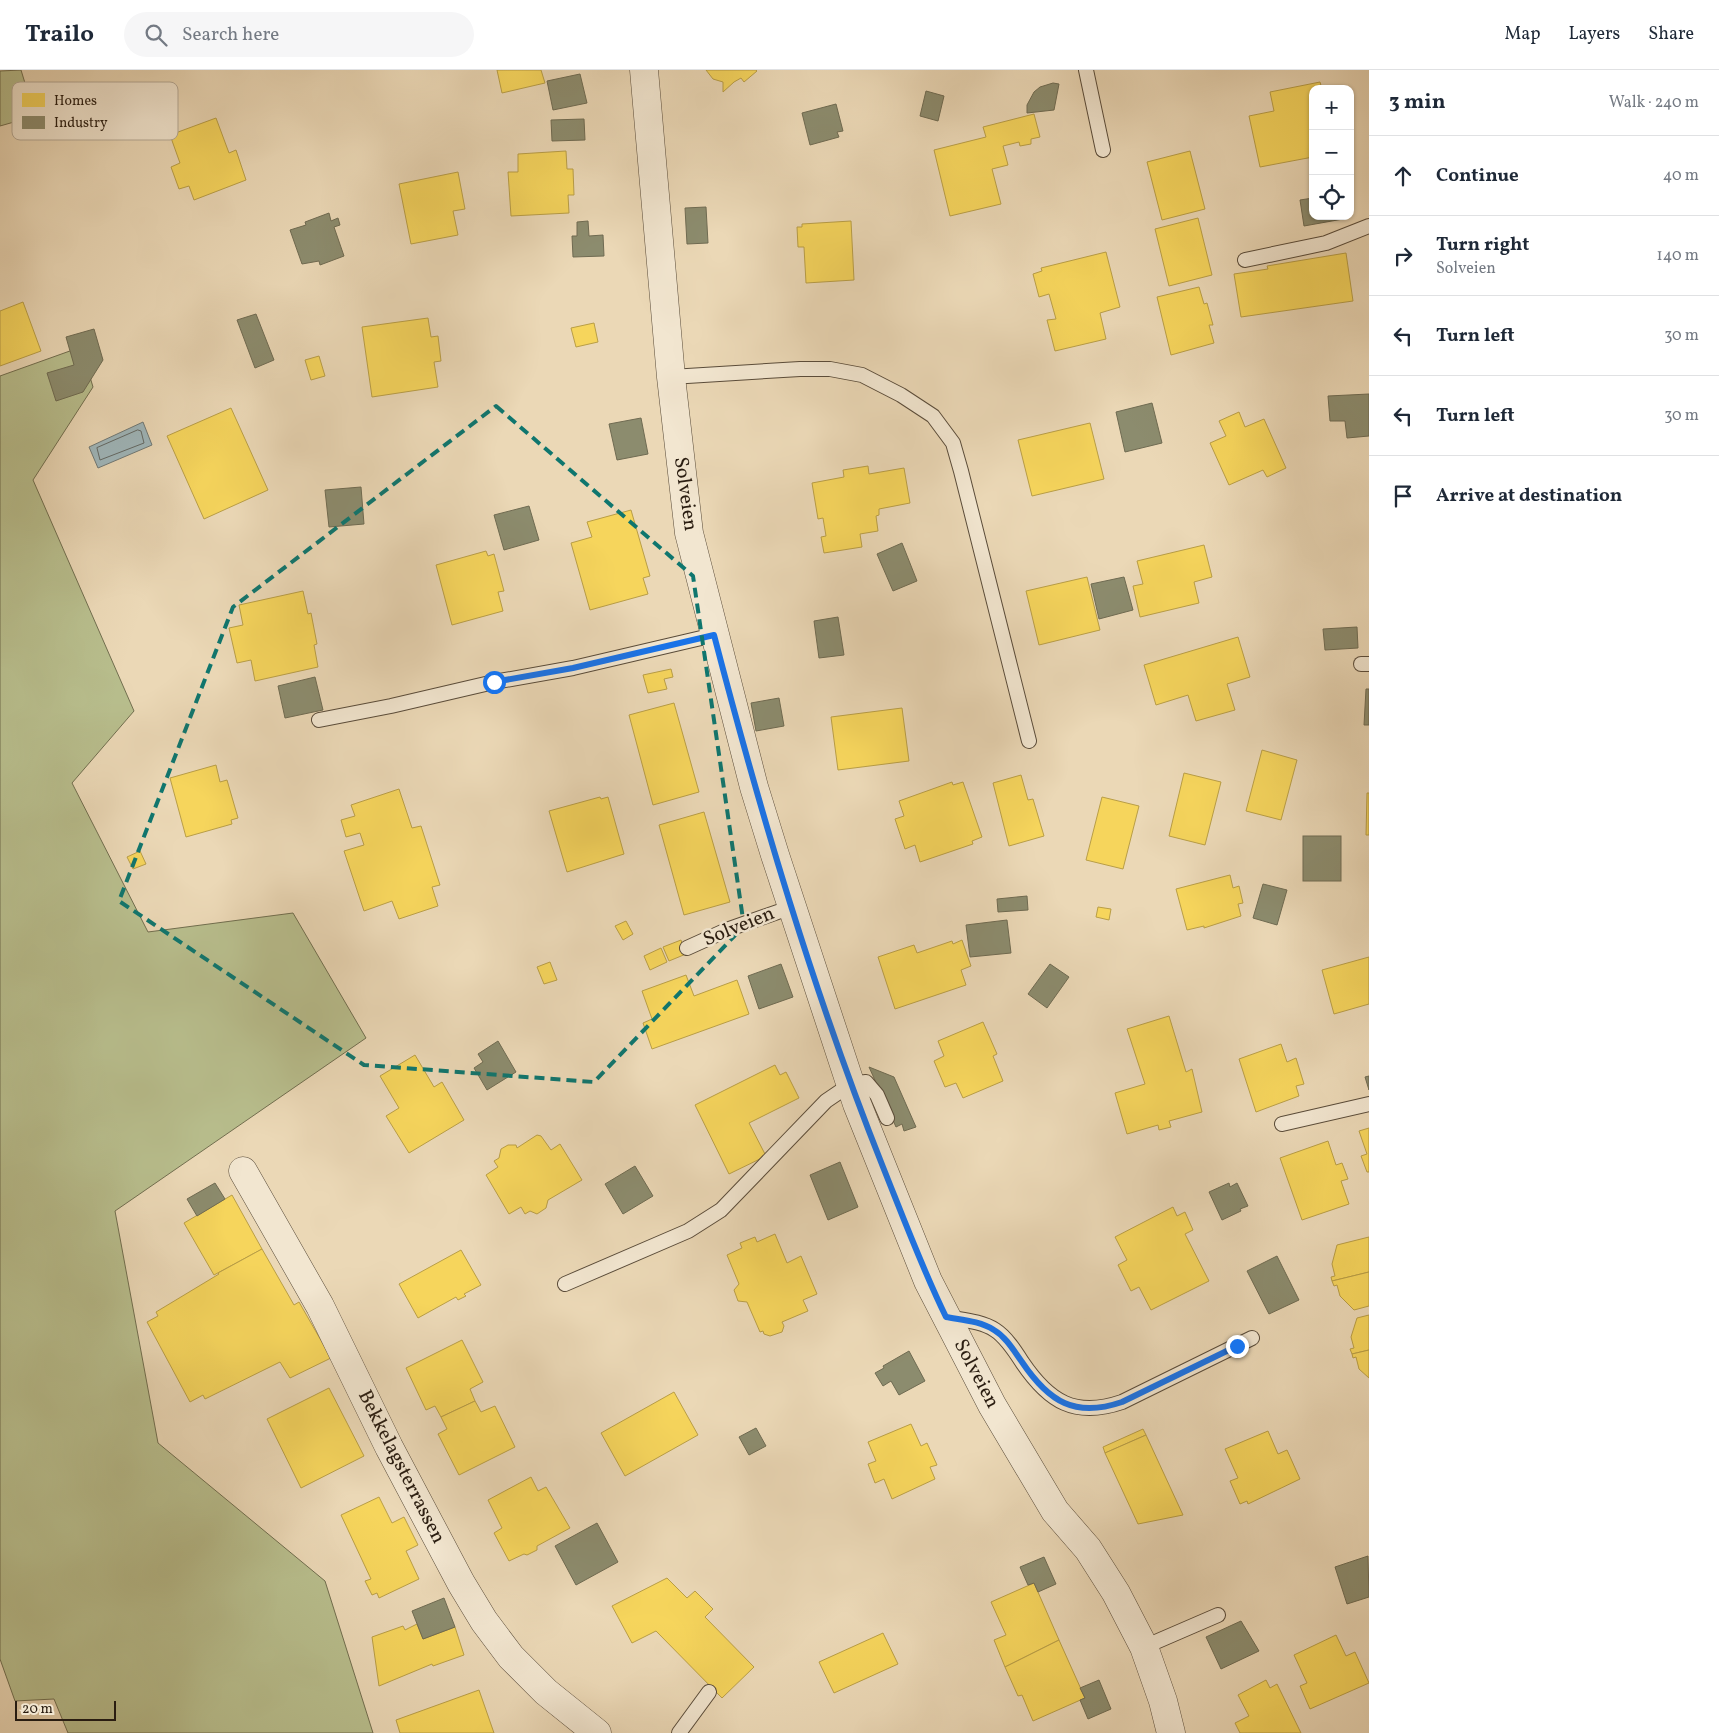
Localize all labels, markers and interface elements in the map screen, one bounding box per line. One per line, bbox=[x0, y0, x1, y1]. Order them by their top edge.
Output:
search box bbox=[124, 12, 474, 57]
text: Trailo bbox=[25, 18, 94, 52]
icon: search bbox=[142, 21, 170, 49]
text: Search here bbox=[182, 22, 279, 48]
text: Map bbox=[1504, 22, 1540, 47]
text: Layers bbox=[1568, 22, 1620, 47]
text: Share bbox=[1648, 22, 1694, 47]
legend bbox=[12, 82, 178, 140]
map controls bbox=[1309, 85, 1354, 220]
button: + bbox=[1309, 85, 1354, 130]
text: 3 min bbox=[1389, 88, 1445, 117]
text: Homes bbox=[54, 92, 97, 111]
text: Walk · 240 m bbox=[1609, 92, 1699, 114]
text: Industry bbox=[54, 114, 108, 133]
button: − bbox=[1309, 130, 1354, 175]
icon: ahead bbox=[1389, 162, 1417, 190]
text: Continue bbox=[1436, 163, 1519, 189]
text: 40 m bbox=[1663, 165, 1699, 187]
button: locate bbox=[1309, 175, 1354, 220]
text: Turn right bbox=[1436, 232, 1529, 258]
icon: right bbox=[1389, 242, 1417, 270]
text: 140 m bbox=[1657, 245, 1699, 267]
text: Solveien bbox=[1436, 258, 1496, 280]
icon: left bbox=[1389, 322, 1417, 350]
text: Turn left bbox=[1436, 323, 1515, 349]
text: 30 m bbox=[1664, 325, 1699, 347]
icon: left bbox=[1389, 402, 1417, 430]
text: Turn left bbox=[1436, 403, 1515, 429]
text: 30 m bbox=[1664, 405, 1699, 427]
street label: Solveien bbox=[666, 455, 704, 533]
icon: arrive bbox=[1389, 482, 1417, 510]
text: Arrive at destination bbox=[1436, 483, 1622, 509]
route start bbox=[483, 671, 506, 694]
street label: Solveien bbox=[699, 900, 779, 954]
street label: Solveien bbox=[946, 1334, 1006, 1414]
route end bbox=[1226, 1335, 1249, 1358]
street label: Bekkelagsterrassen bbox=[350, 1385, 452, 1549]
scale bar bbox=[15, 1698, 116, 1721]
text: 20 m bbox=[22, 1700, 53, 1719]

